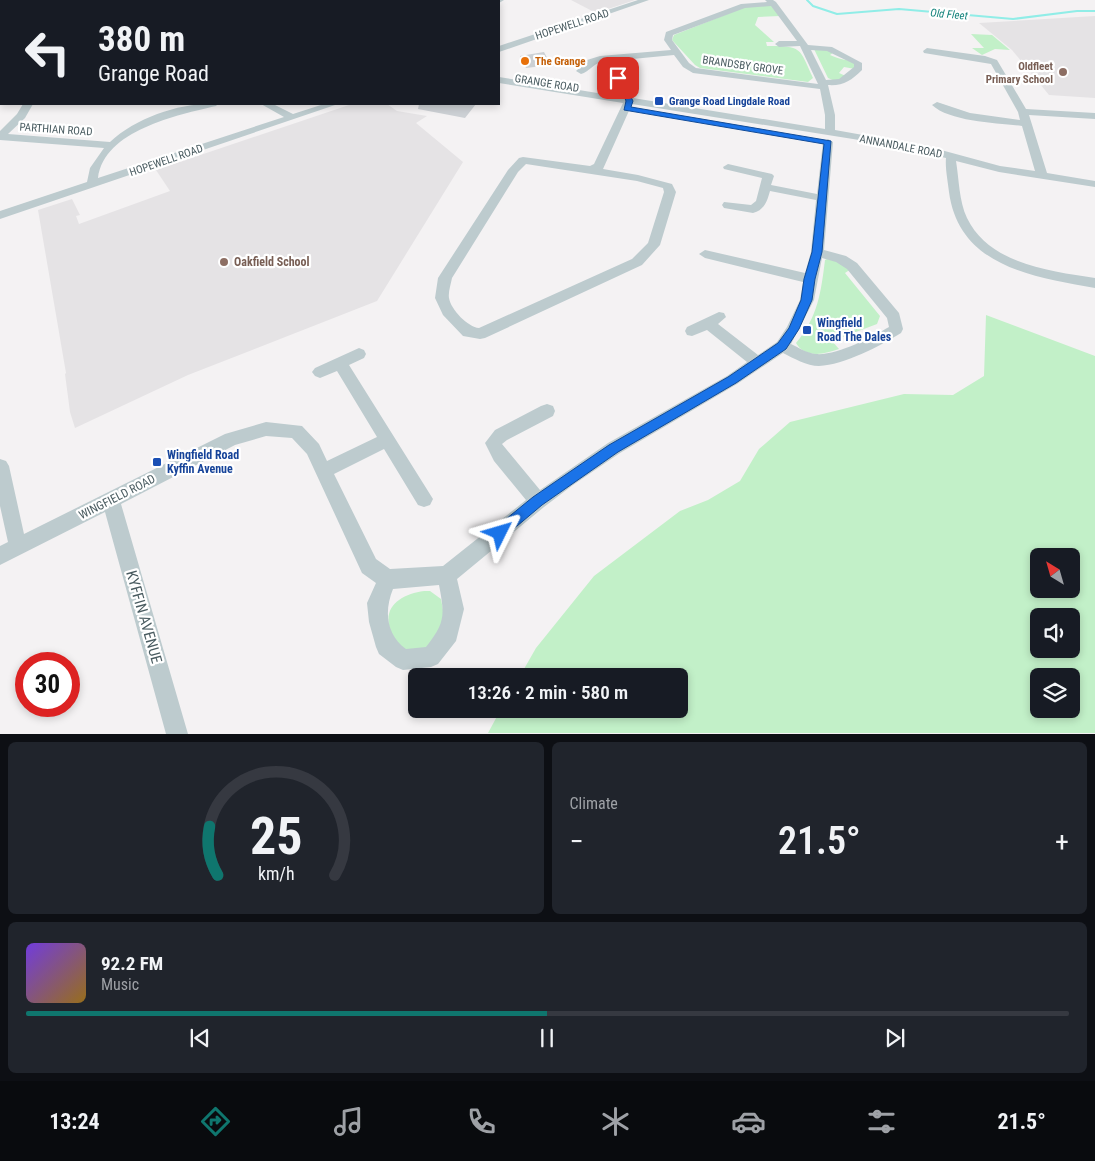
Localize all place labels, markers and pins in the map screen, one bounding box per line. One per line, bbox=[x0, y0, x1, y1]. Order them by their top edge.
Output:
marker: The Grange bbox=[519, 55, 531, 67]
place label: The Grange bbox=[535, 55, 586, 68]
pin bbox=[597, 57, 639, 99]
place label: Oldfleet Primary School bbox=[986, 60, 1054, 86]
marker: Oldfleet Primary School bbox=[1057, 66, 1069, 78]
marker: Grange Road Lingdale Road bbox=[653, 95, 665, 107]
place label: Grange Road Lingdale Road bbox=[669, 95, 790, 108]
place label: Oakfield School bbox=[234, 255, 310, 269]
marker: Oakfield School bbox=[218, 256, 230, 268]
place label: Wingfield Road The Dales bbox=[817, 316, 892, 344]
marker: Wingfield Road The Dales bbox=[801, 324, 813, 336]
place label: Wingfield Road Kyffin Avenue bbox=[167, 448, 239, 476]
marker: Wingfield Road Kyffin Avenue bbox=[151, 456, 163, 468]

